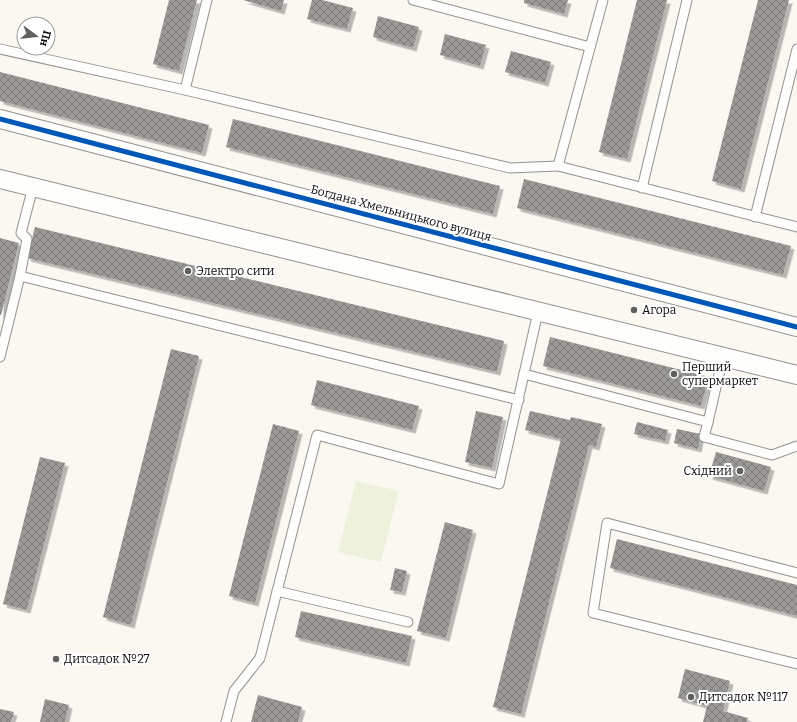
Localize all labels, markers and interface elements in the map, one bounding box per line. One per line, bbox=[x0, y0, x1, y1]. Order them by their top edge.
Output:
north arrow bbox=[16, 16, 56, 56]
text: Пн bbox=[37, 29, 54, 48]
street label: Богдана Хмельницького вулиця bbox=[309, 182, 493, 244]
place label: Электро сити bbox=[196, 264, 275, 278]
marker: Электро сити bbox=[183, 266, 193, 276]
place label: Агора bbox=[642, 303, 677, 317]
marker: Агора bbox=[629, 305, 639, 315]
place label: Перший супермаркет bbox=[682, 360, 758, 388]
marker: Перший супермаркет bbox=[669, 369, 679, 379]
place label: Східний bbox=[683, 464, 732, 478]
marker: Східний bbox=[735, 466, 745, 476]
place label: Дитсадок №27 bbox=[64, 652, 150, 666]
marker: Дитсадок №27 bbox=[51, 654, 61, 664]
place label: Дитсадок №117 bbox=[699, 690, 788, 704]
marker: Дитсадок №117 bbox=[686, 692, 696, 702]

